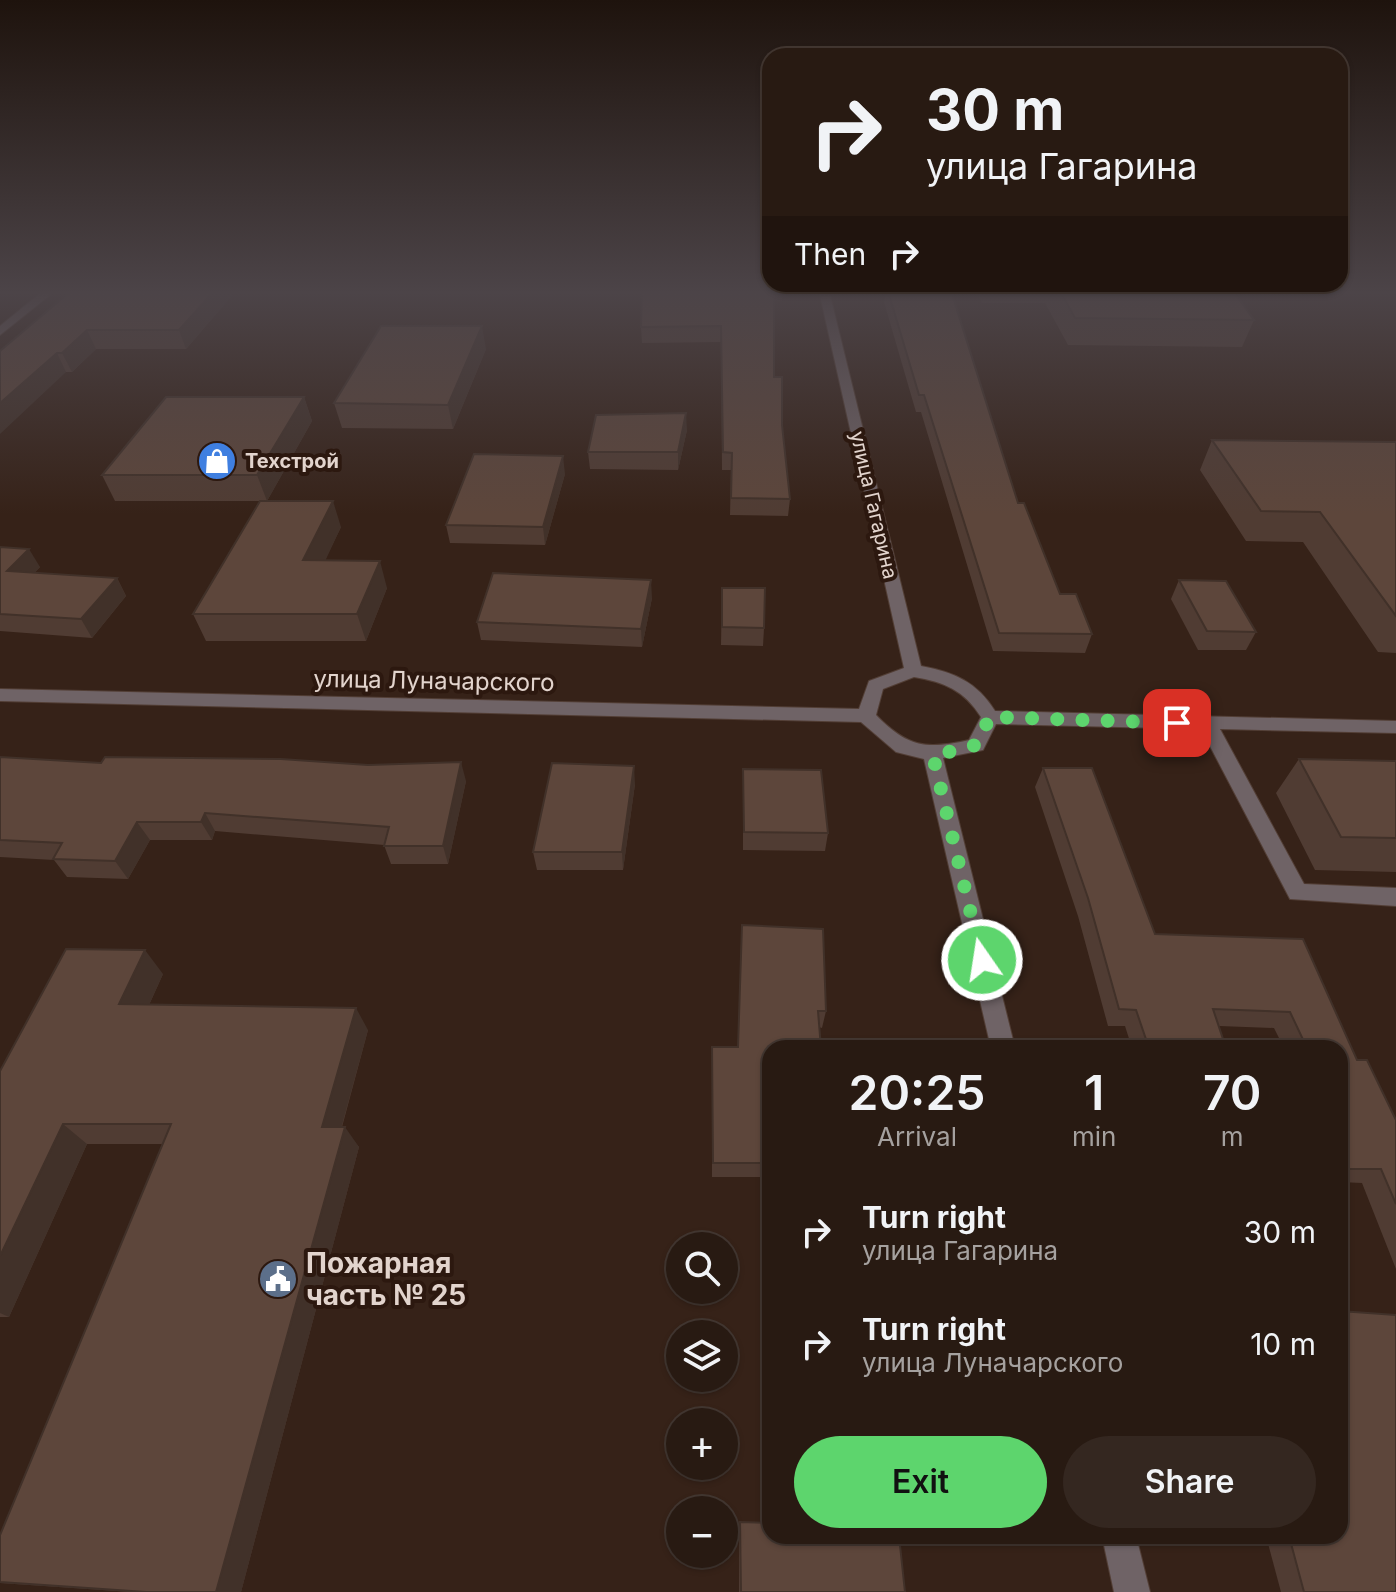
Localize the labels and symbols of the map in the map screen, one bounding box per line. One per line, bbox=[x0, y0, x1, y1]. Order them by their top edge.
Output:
street label: улица Гагарина bbox=[845, 429, 903, 581]
shop icon: Техстрой bbox=[196, 440, 238, 482]
place label: Техстрой bbox=[245, 449, 339, 473]
street label: улица Луначарского bbox=[313, 664, 555, 697]
pin bbox=[1143, 689, 1211, 757]
position arrow bbox=[940, 918, 1024, 1002]
place label: Пожарная часть № 25 bbox=[306, 1246, 466, 1312]
public building icon: Пожарная часть № 25 bbox=[257, 1258, 299, 1300]

